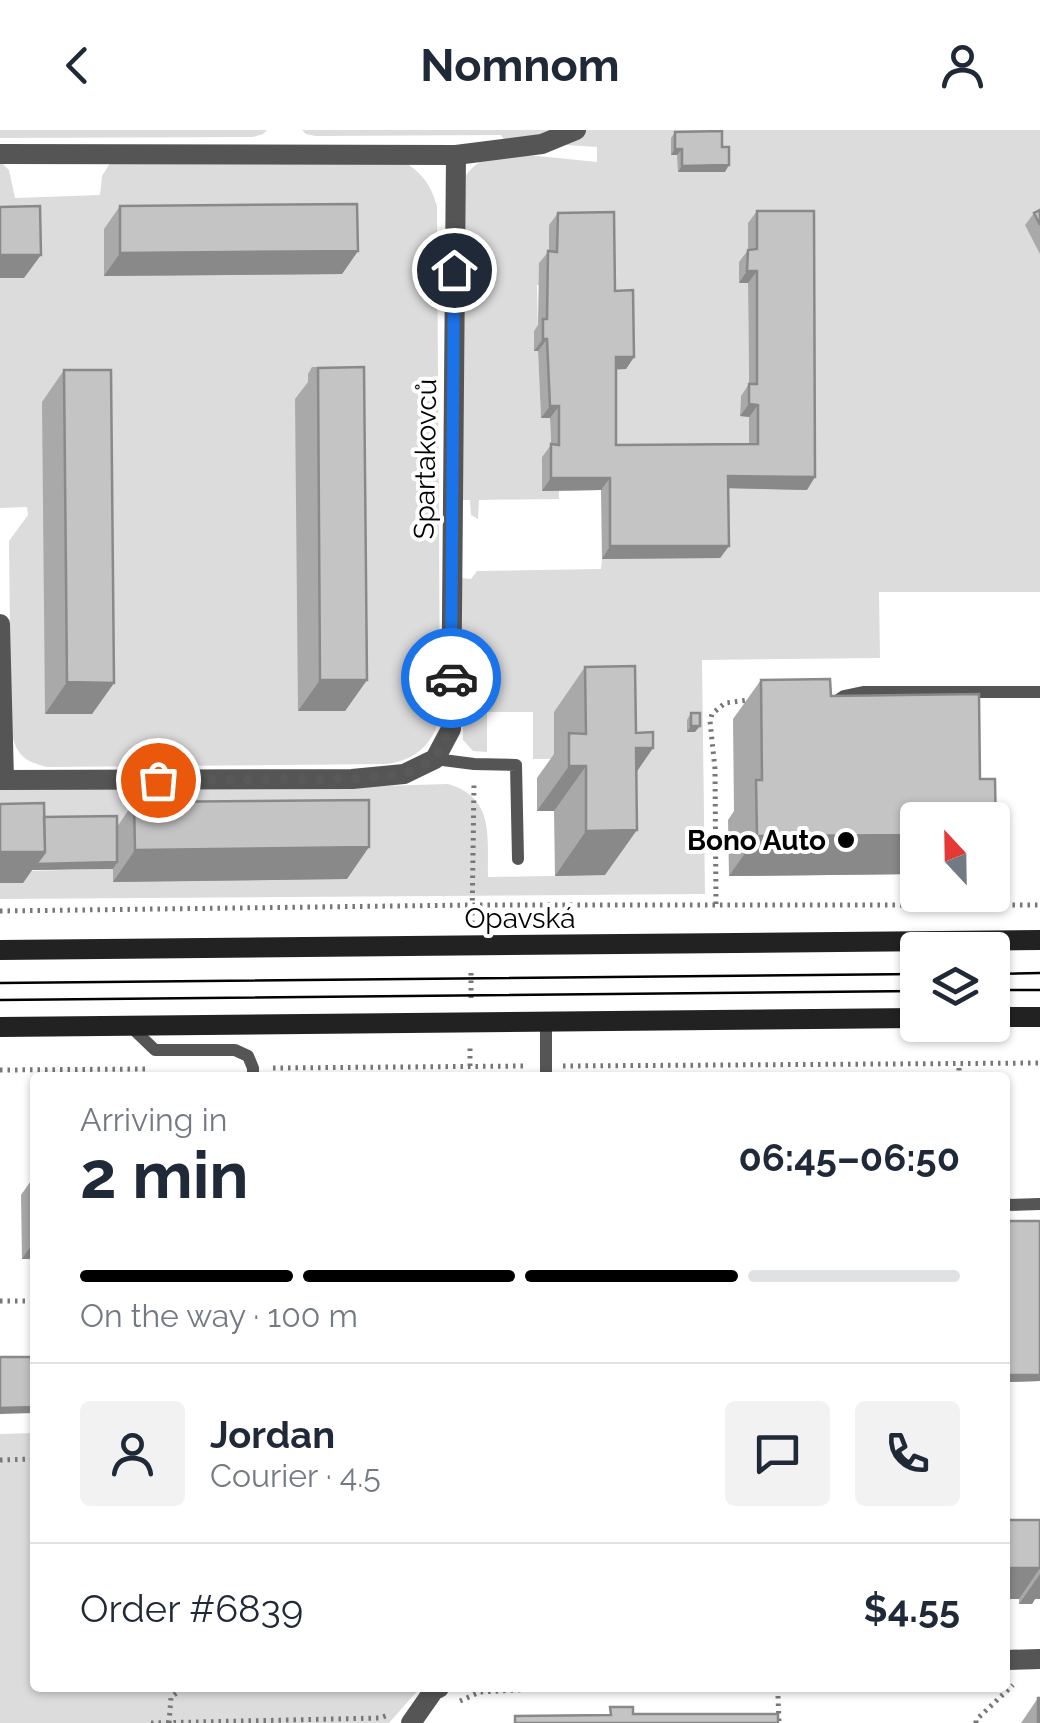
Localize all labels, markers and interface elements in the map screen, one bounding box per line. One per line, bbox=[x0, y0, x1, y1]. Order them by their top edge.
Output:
icon: back bbox=[50, 38, 105, 93]
icon: person bbox=[935, 38, 990, 93]
text: Nomnom bbox=[420, 39, 620, 92]
pin bbox=[412, 228, 497, 313]
icon: home bbox=[427, 243, 482, 298]
street label: Spartakovců bbox=[408, 378, 443, 540]
courier bbox=[401, 628, 501, 728]
icon: car bbox=[424, 651, 479, 706]
pin bbox=[116, 738, 201, 823]
icon: bag bbox=[131, 753, 186, 808]
north arrow bbox=[900, 802, 1010, 912]
map controls bbox=[900, 802, 1010, 1042]
place label: Bono Auto bbox=[687, 824, 826, 857]
marker: Bono Auto bbox=[835, 829, 857, 851]
street label: Opavská bbox=[464, 902, 576, 935]
button: layers bbox=[900, 932, 1010, 1042]
text: Arriving in bbox=[80, 1101, 227, 1138]
text: 06:45–06:50 bbox=[738, 1135, 960, 1180]
text: 2 min bbox=[80, 1137, 249, 1213]
text: On the way · 100 m bbox=[80, 1297, 358, 1334]
button: person bbox=[80, 1401, 185, 1506]
button: chat bbox=[725, 1401, 830, 1506]
button: phone bbox=[855, 1401, 960, 1506]
text: Jordan bbox=[210, 1412, 335, 1457]
text: Courier · 4.5 bbox=[210, 1457, 381, 1494]
text: Order #6839 bbox=[80, 1586, 303, 1631]
text: $4.55 bbox=[864, 1586, 960, 1631]

